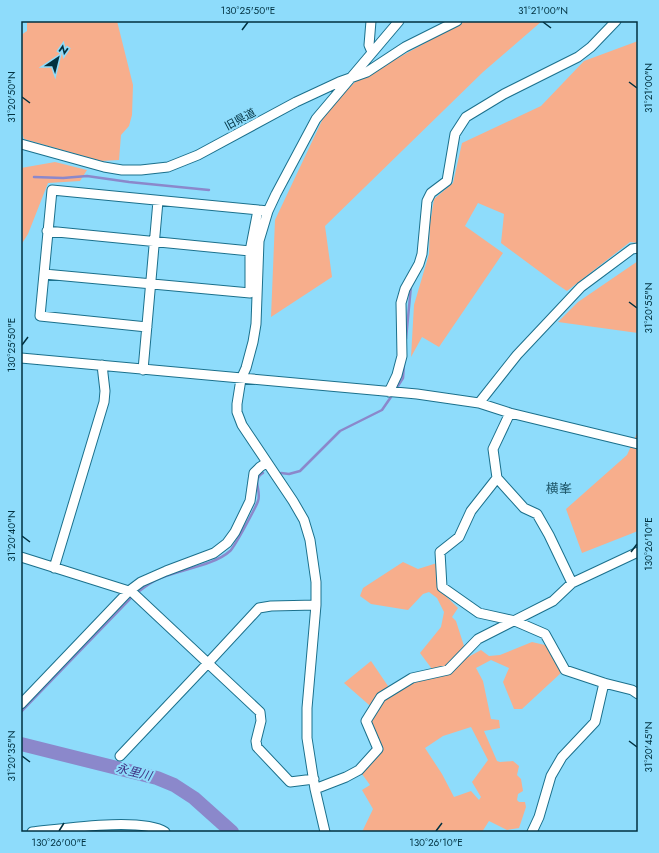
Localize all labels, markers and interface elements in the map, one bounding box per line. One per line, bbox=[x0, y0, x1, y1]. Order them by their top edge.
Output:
text: 130°25'50"E bbox=[221, 3, 275, 18]
text: 31°21'00"N bbox=[518, 3, 568, 18]
north arrow bbox=[38, 38, 78, 78]
text: N bbox=[56, 41, 72, 59]
text: 31°21'00"N bbox=[641, 63, 656, 113]
text: 31°20'50"N bbox=[4, 71, 19, 123]
street label: 旧県道 bbox=[222, 104, 258, 134]
text: 31°20'55"N bbox=[641, 283, 656, 333]
text: 130°25'50"E bbox=[4, 318, 19, 372]
district label: 横峯 bbox=[546, 479, 572, 498]
text: 31°20'40"N bbox=[4, 510, 19, 562]
text: 130°26'10"E bbox=[641, 517, 656, 571]
text: 31°20'45"N bbox=[641, 721, 656, 773]
text: 31°20'35"N bbox=[4, 731, 19, 781]
water label: 永里川 bbox=[114, 759, 156, 786]
text: 130°26'00"E bbox=[31, 835, 87, 850]
text: 130°26'10"E bbox=[409, 835, 463, 850]

